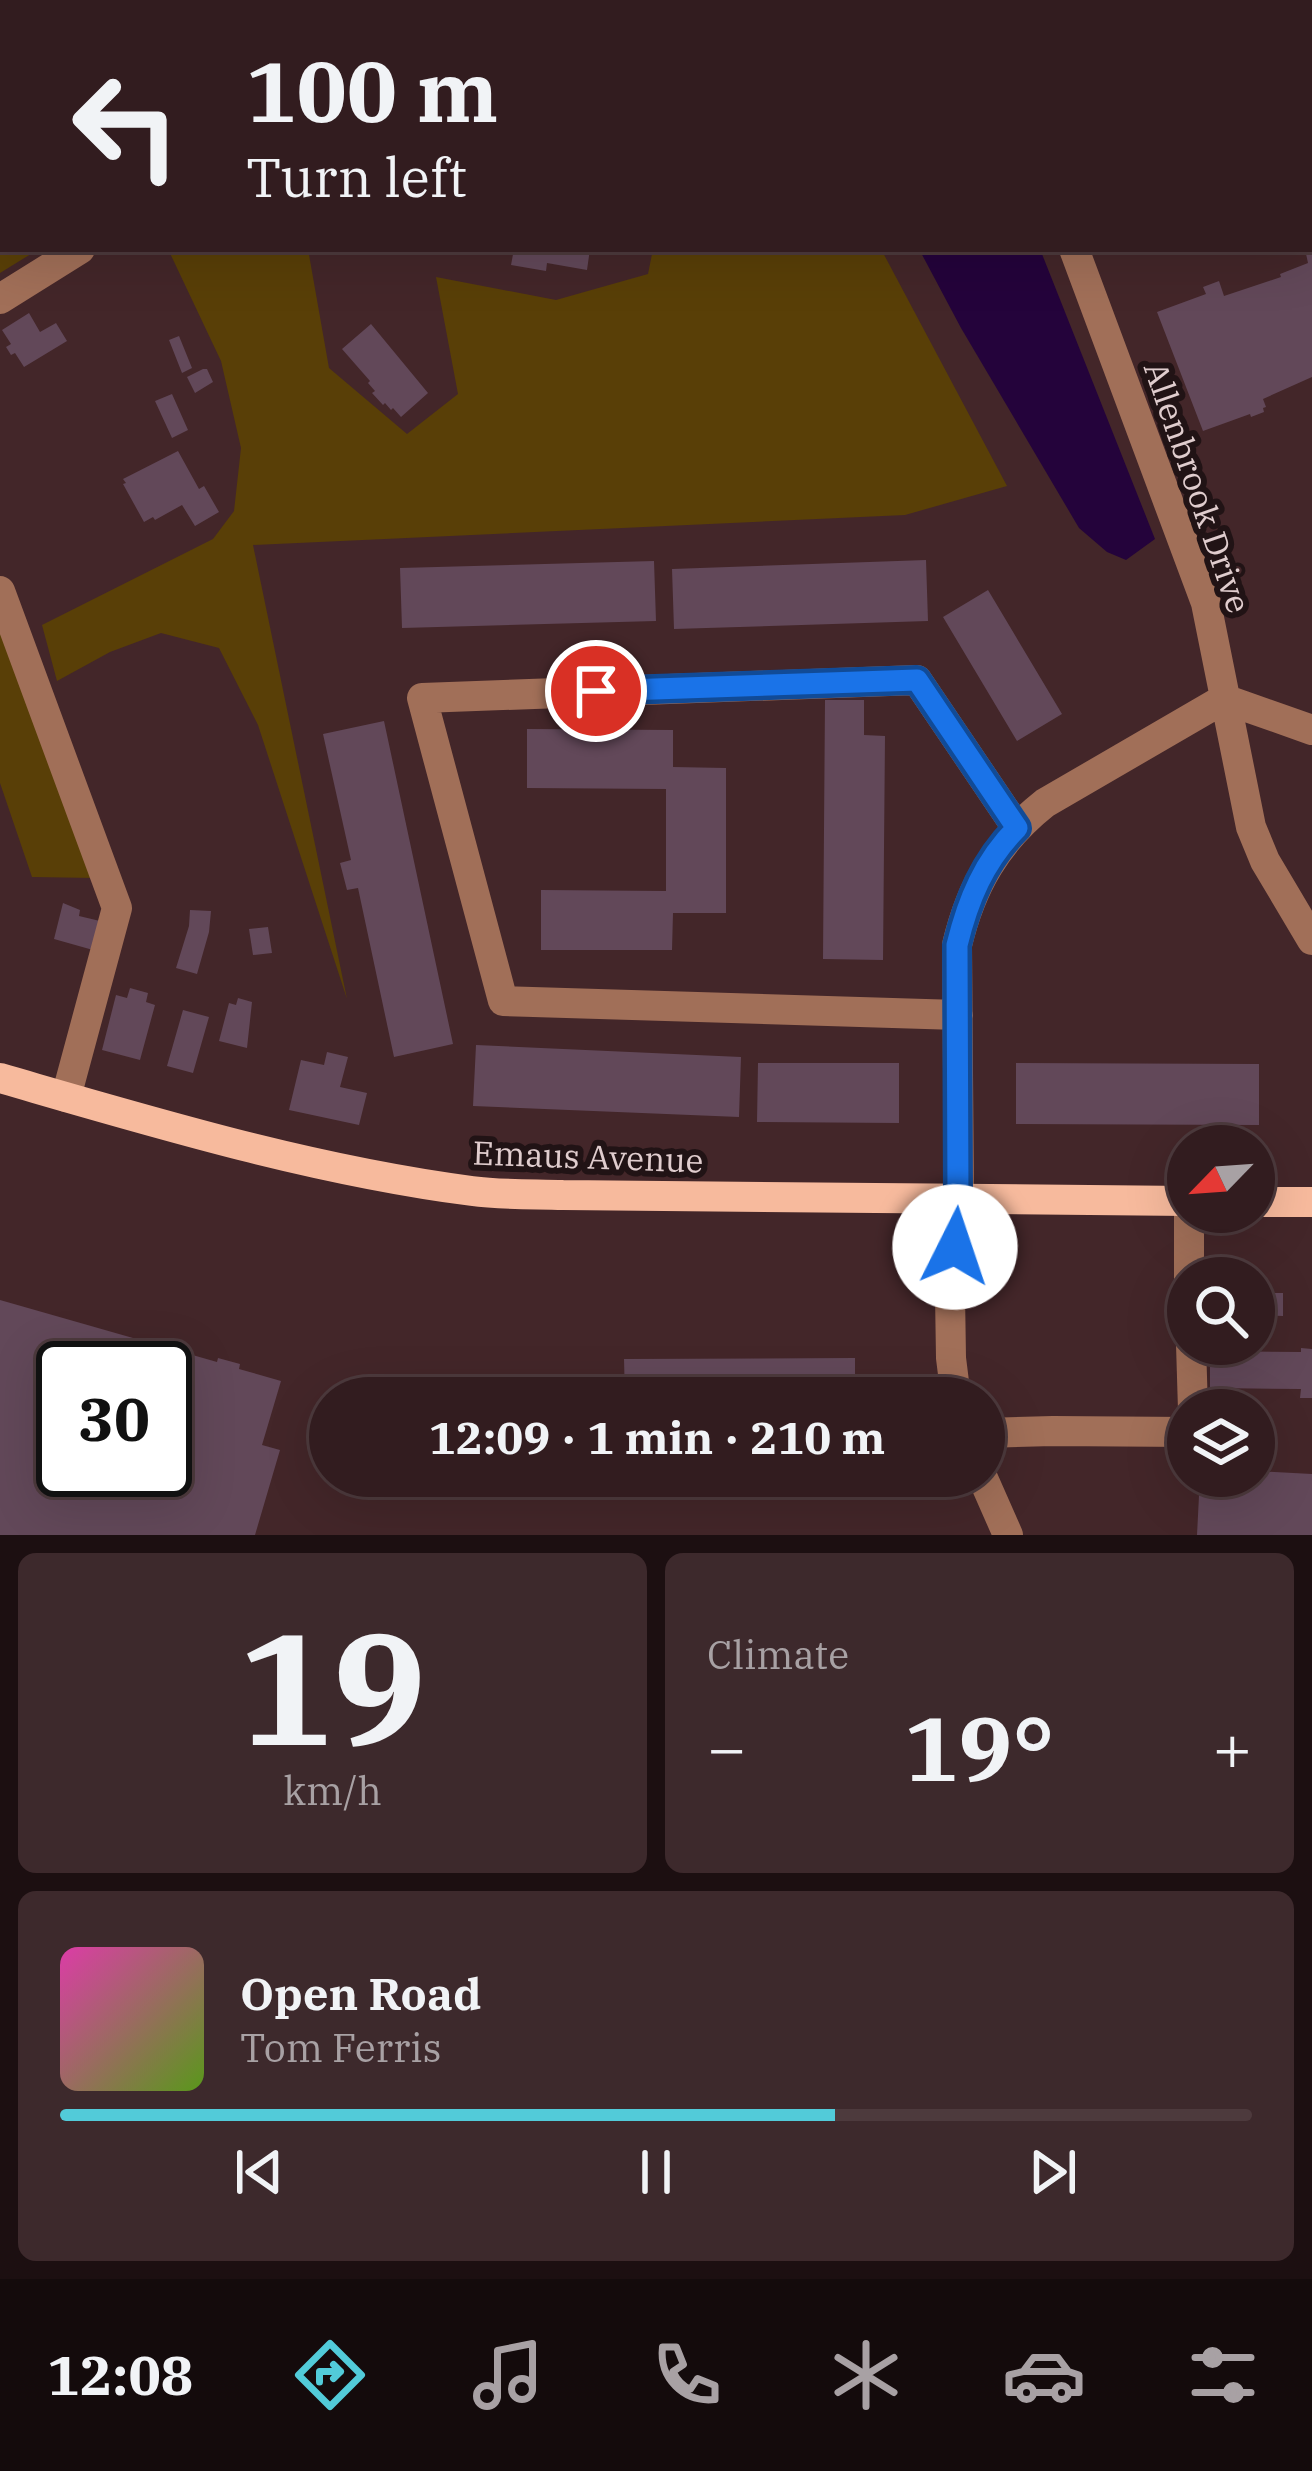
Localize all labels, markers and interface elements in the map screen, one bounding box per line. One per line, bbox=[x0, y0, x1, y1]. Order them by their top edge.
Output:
text: 100 m bbox=[246, 36, 498, 145]
icon: left bbox=[48, 48, 204, 204]
text: Turn left bbox=[246, 142, 467, 212]
street label: Allenbrook Drive bbox=[1135, 356, 1261, 618]
pin bbox=[545, 640, 647, 742]
icon: arrive bbox=[563, 658, 629, 724]
north arrow bbox=[1167, 1125, 1275, 1233]
map controls bbox=[1167, 1125, 1275, 1497]
street label: Emaus Avenue bbox=[472, 1130, 704, 1182]
position arrow bbox=[892, 1184, 1018, 1310]
button: search bbox=[1167, 1257, 1275, 1365]
speed limit sign: 30 bbox=[36, 1341, 192, 1497]
button: layers bbox=[1167, 1389, 1275, 1497]
text: 12:09 · 1 min · 210 m bbox=[429, 1408, 885, 1466]
text: 19 bbox=[239, 1585, 426, 1788]
text: Climate bbox=[707, 1629, 849, 1680]
text: 19° bbox=[904, 1689, 1055, 1806]
text: − bbox=[707, 1704, 747, 1790]
text: + bbox=[1212, 1704, 1252, 1790]
text: km/h bbox=[283, 1765, 382, 1816]
text: Open Road bbox=[240, 1964, 481, 2022]
text: Tom Ferris bbox=[240, 2022, 442, 2073]
icon: previous bbox=[226, 2139, 292, 2205]
icon: pause bbox=[623, 2139, 689, 2205]
icon: next bbox=[1020, 2139, 1086, 2205]
icon: directions bbox=[288, 2333, 372, 2417]
icon: music bbox=[466, 2333, 550, 2417]
icon: phone bbox=[645, 2333, 729, 2417]
icon: climate bbox=[824, 2333, 908, 2417]
icon: car bbox=[1002, 2333, 1086, 2417]
icon: filters bbox=[1181, 2333, 1265, 2417]
text: 12:08 bbox=[47, 2340, 193, 2410]

